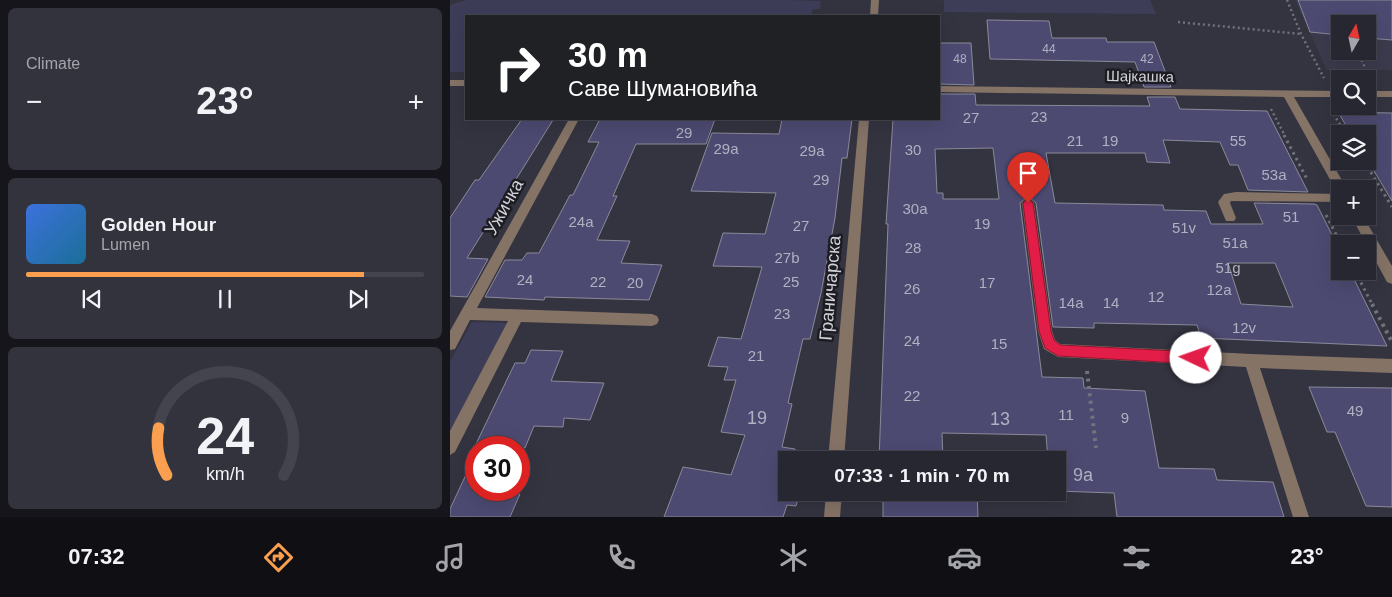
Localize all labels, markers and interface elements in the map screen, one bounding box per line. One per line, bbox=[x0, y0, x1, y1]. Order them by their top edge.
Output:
north arrow bbox=[1331, 15, 1376, 60]
map controls bbox=[1331, 15, 1376, 280]
icon: right bbox=[485, 35, 550, 100]
text: 30 m bbox=[568, 35, 648, 74]
house number: 44 bbox=[1042, 42, 1056, 56]
house number: 48 bbox=[953, 52, 967, 66]
house number: 42 bbox=[1140, 52, 1154, 66]
text: Climate bbox=[26, 55, 80, 72]
street label: Шајкашка bbox=[1106, 67, 1175, 85]
button: search bbox=[1331, 70, 1376, 115]
text: Саве Шумановића bbox=[568, 76, 757, 101]
text: 23° bbox=[196, 80, 254, 122]
text: − bbox=[26, 86, 42, 117]
text: + bbox=[408, 86, 424, 117]
house number: 23 bbox=[1031, 108, 1047, 125]
house number: 27 bbox=[963, 109, 979, 126]
house number: 29 bbox=[676, 124, 692, 141]
button: layers bbox=[1331, 125, 1376, 170]
house number: 21 bbox=[1067, 132, 1083, 149]
house number: 19 bbox=[1102, 132, 1118, 149]
house number: 55 bbox=[1230, 132, 1246, 149]
house number: 29a bbox=[713, 140, 739, 157]
house number: 30 bbox=[905, 141, 921, 158]
house number: 29a bbox=[799, 142, 825, 159]
pin bbox=[1007, 152, 1049, 203]
icon: arrive bbox=[1014, 159, 1042, 187]
house number: 53a bbox=[1261, 166, 1287, 183]
house number: 29 bbox=[813, 171, 829, 188]
street label: Ужичка bbox=[481, 175, 528, 238]
button: + bbox=[1331, 180, 1376, 225]
house number: 30a bbox=[902, 200, 928, 217]
house number: 51 bbox=[1283, 208, 1299, 225]
house number: 24a bbox=[568, 213, 594, 230]
text: Golden Hour bbox=[101, 214, 216, 235]
house number: 19 bbox=[974, 215, 990, 232]
house number: 27 bbox=[793, 217, 809, 234]
house number: 51v bbox=[1172, 219, 1197, 236]
street label: Граничарска bbox=[815, 234, 845, 341]
house number: 51a bbox=[1222, 234, 1248, 251]
button: − bbox=[1331, 235, 1376, 280]
text: Lumen bbox=[101, 236, 150, 253]
house number: 28 bbox=[905, 239, 921, 256]
house number: 27b bbox=[774, 249, 800, 266]
house number: 51g bbox=[1215, 259, 1241, 276]
house number: 24 bbox=[517, 271, 533, 288]
house number: 22 bbox=[590, 273, 606, 290]
house number: 25 bbox=[783, 273, 799, 290]
house number: 20 bbox=[627, 274, 643, 291]
house number: 17 bbox=[979, 274, 995, 291]
house number: 26 bbox=[904, 280, 920, 297]
house number: 12a bbox=[1206, 281, 1232, 298]
icon: previous bbox=[78, 285, 106, 313]
icon: pause bbox=[211, 285, 239, 313]
icon: next bbox=[344, 285, 372, 313]
house number: 12 bbox=[1148, 288, 1164, 305]
house number: 14a bbox=[1058, 294, 1084, 311]
house number: 14 bbox=[1103, 294, 1119, 311]
house number: 23 bbox=[774, 305, 790, 322]
house number: 12v bbox=[1232, 319, 1257, 336]
position arrow bbox=[1169, 331, 1221, 383]
house number: 24 bbox=[904, 332, 920, 349]
house number: 15 bbox=[991, 335, 1007, 352]
house number: 21 bbox=[748, 347, 764, 364]
house number: 22 bbox=[904, 387, 920, 404]
house number: 49 bbox=[1347, 402, 1363, 419]
house number: 11 bbox=[1058, 406, 1074, 423]
text: 24 bbox=[196, 407, 254, 465]
house number: 19 bbox=[747, 408, 767, 428]
house number: 13 bbox=[990, 409, 1010, 429]
house number: 9 bbox=[1121, 409, 1129, 426]
speed limit sign: 30 bbox=[465, 436, 530, 501]
text: km/h bbox=[206, 464, 244, 484]
text: 07:33 · 1 min · 70 m bbox=[834, 465, 1010, 486]
house number: 9a bbox=[1073, 465, 1094, 485]
icon: directions bbox=[261, 540, 296, 575]
icon: music bbox=[433, 540, 468, 575]
icon: phone bbox=[604, 540, 639, 575]
icon: climate bbox=[776, 540, 811, 575]
icon: car bbox=[947, 540, 982, 575]
icon: filters bbox=[1119, 540, 1154, 575]
text: 07:32 bbox=[68, 544, 125, 569]
text: 23° bbox=[1290, 544, 1324, 569]

